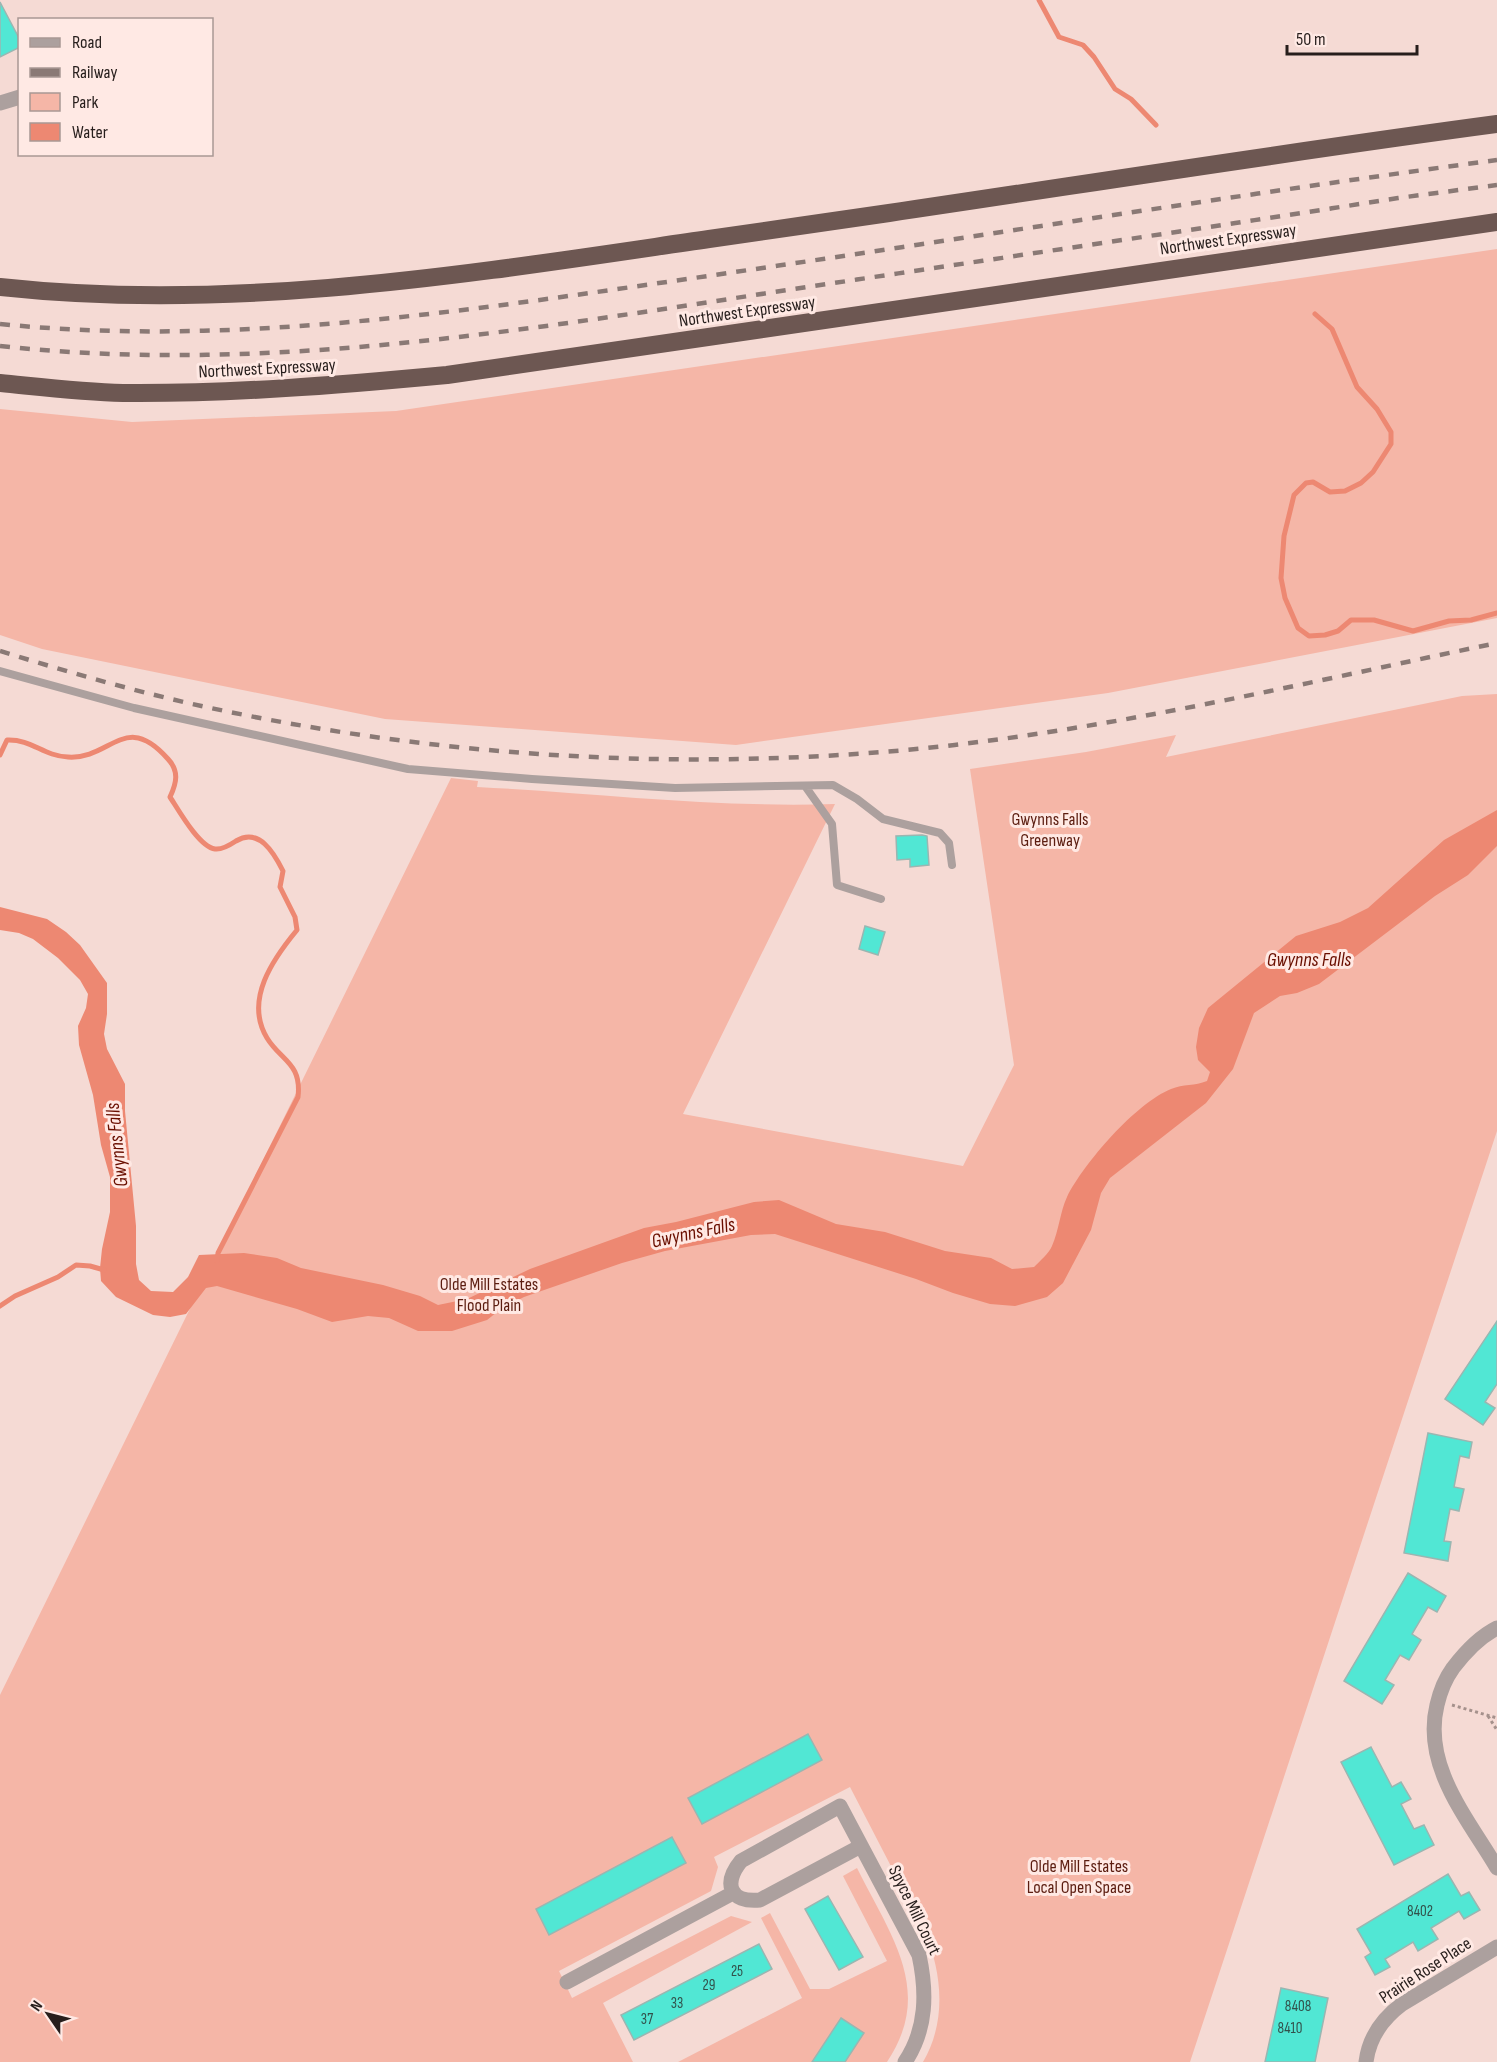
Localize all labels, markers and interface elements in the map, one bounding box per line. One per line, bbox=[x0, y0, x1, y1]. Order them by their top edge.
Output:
legend bbox=[18, 18, 213, 156]
scale bar bbox=[1287, 18, 1418, 56]
text: 50 m bbox=[1296, 29, 1326, 50]
text: Road bbox=[72, 32, 102, 53]
text: Railway bbox=[72, 62, 117, 83]
text: Park bbox=[72, 92, 98, 113]
text: Water bbox=[72, 122, 108, 143]
street label: Northwest Expressway bbox=[1159, 220, 1298, 259]
street label: Northwest Expressway bbox=[678, 292, 817, 331]
street label: Northwest Expressway bbox=[198, 354, 336, 383]
park label: Gwynns Falls Greenway bbox=[1011, 809, 1089, 851]
water label: Gwynns Falls bbox=[1267, 948, 1351, 972]
water label: Gwynns Falls bbox=[101, 1102, 133, 1188]
water label: Gwynns Falls bbox=[649, 1212, 737, 1254]
park label: Olde Mill Estates Flood Plain bbox=[440, 1274, 538, 1316]
park label: Olde Mill Estates Local Open Space bbox=[1027, 1856, 1131, 1898]
street label: Spyce Mill Court bbox=[884, 1862, 945, 1959]
house number: 8402 bbox=[1407, 1902, 1433, 1921]
street label: Prairie Rose Place bbox=[1375, 1933, 1475, 2008]
house number: 25 bbox=[731, 1962, 743, 1981]
house number: 29 bbox=[703, 1976, 715, 1995]
north arrow bbox=[18, 1984, 78, 2044]
house number: 33 bbox=[671, 1994, 683, 2013]
text: N bbox=[27, 1997, 47, 2015]
house number: 8408 bbox=[1285, 1997, 1311, 2016]
house number: 37 bbox=[641, 2010, 653, 2029]
house number: 8410 bbox=[1277, 2019, 1303, 2038]

